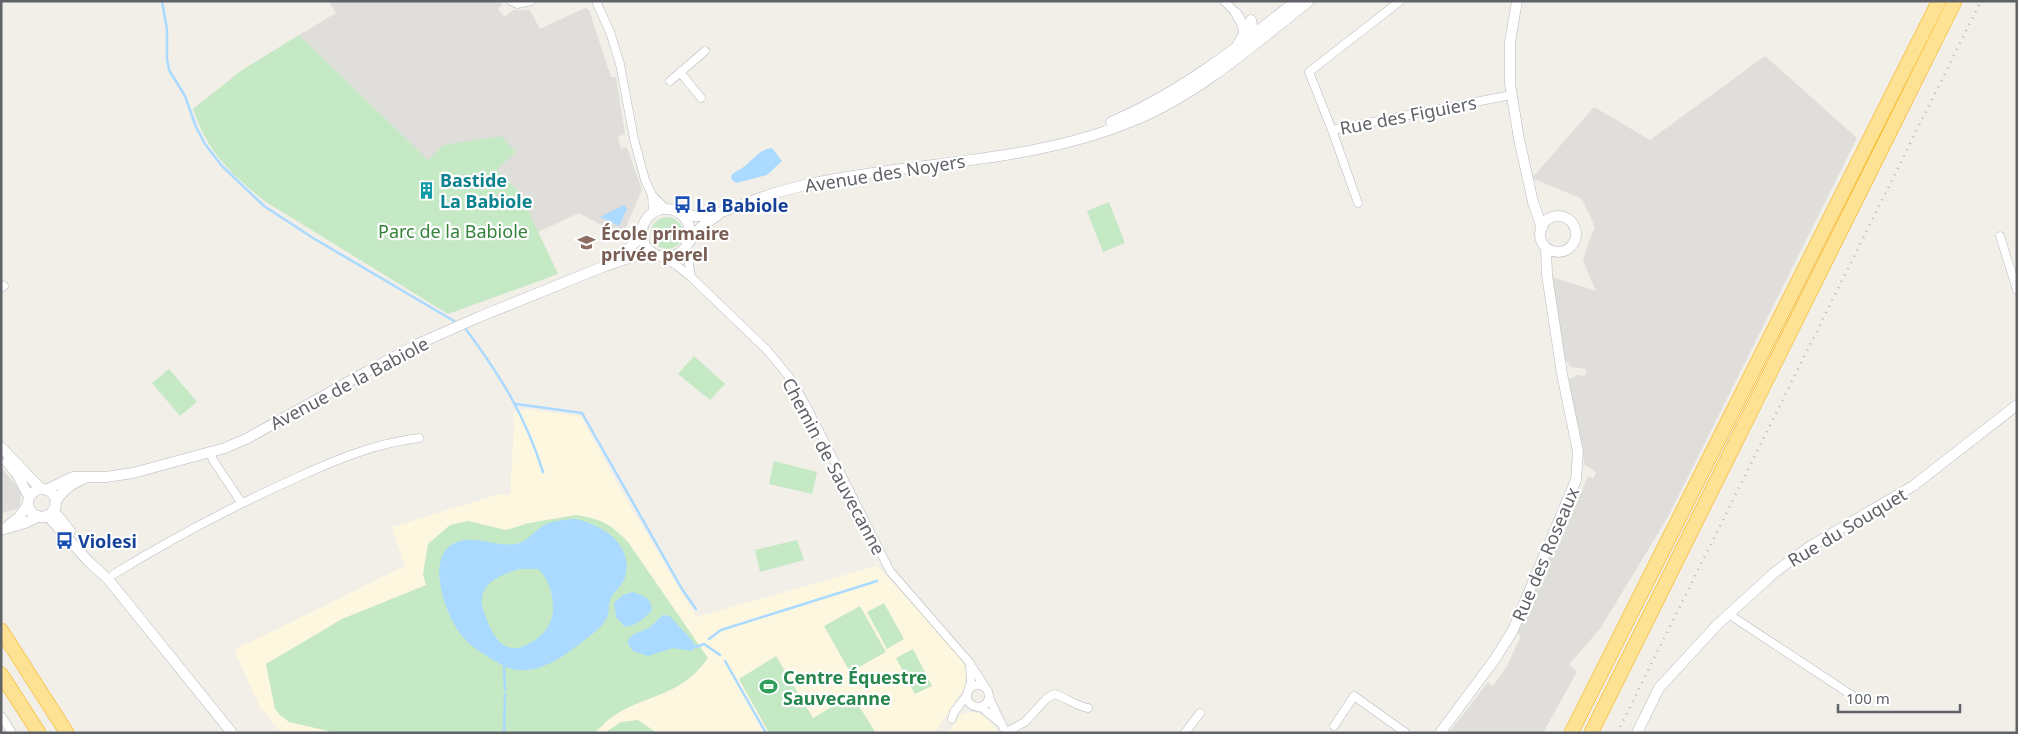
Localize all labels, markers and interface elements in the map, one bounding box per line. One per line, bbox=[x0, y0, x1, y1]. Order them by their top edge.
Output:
street label: Rue des Figuiers bbox=[1338, 90, 1478, 140]
street label: Avenue des Noyers bbox=[803, 148, 967, 198]
place label: Bastide La Babiole bbox=[440, 168, 532, 213]
building icon: Bastide La Babiole bbox=[416, 180, 436, 200]
place label: La Babiole bbox=[696, 193, 788, 217]
bus stop icon: La Babiole bbox=[672, 195, 692, 215]
park label: Parc de la Babiole bbox=[378, 219, 528, 243]
place label: École primaire privée perel bbox=[601, 221, 729, 266]
school or university icon: École primaire privée perel bbox=[577, 233, 597, 253]
street label: Avenue de la Babiole bbox=[265, 331, 433, 435]
street label: Chemin de Sauvecanne bbox=[777, 373, 891, 559]
street label: Rue du Souquet bbox=[1783, 482, 1911, 572]
street label: Rue des Roseaux bbox=[1506, 483, 1584, 625]
place label: Violesi bbox=[78, 529, 137, 553]
bus stop icon: Violesi bbox=[54, 531, 74, 551]
place label: Centre Équestre Sauvecanne bbox=[783, 665, 927, 710]
sports icon: Centre Équestre Sauvecanne bbox=[759, 677, 779, 697]
scale bar bbox=[1838, 682, 1960, 714]
text: 100 m bbox=[1846, 688, 1890, 708]

